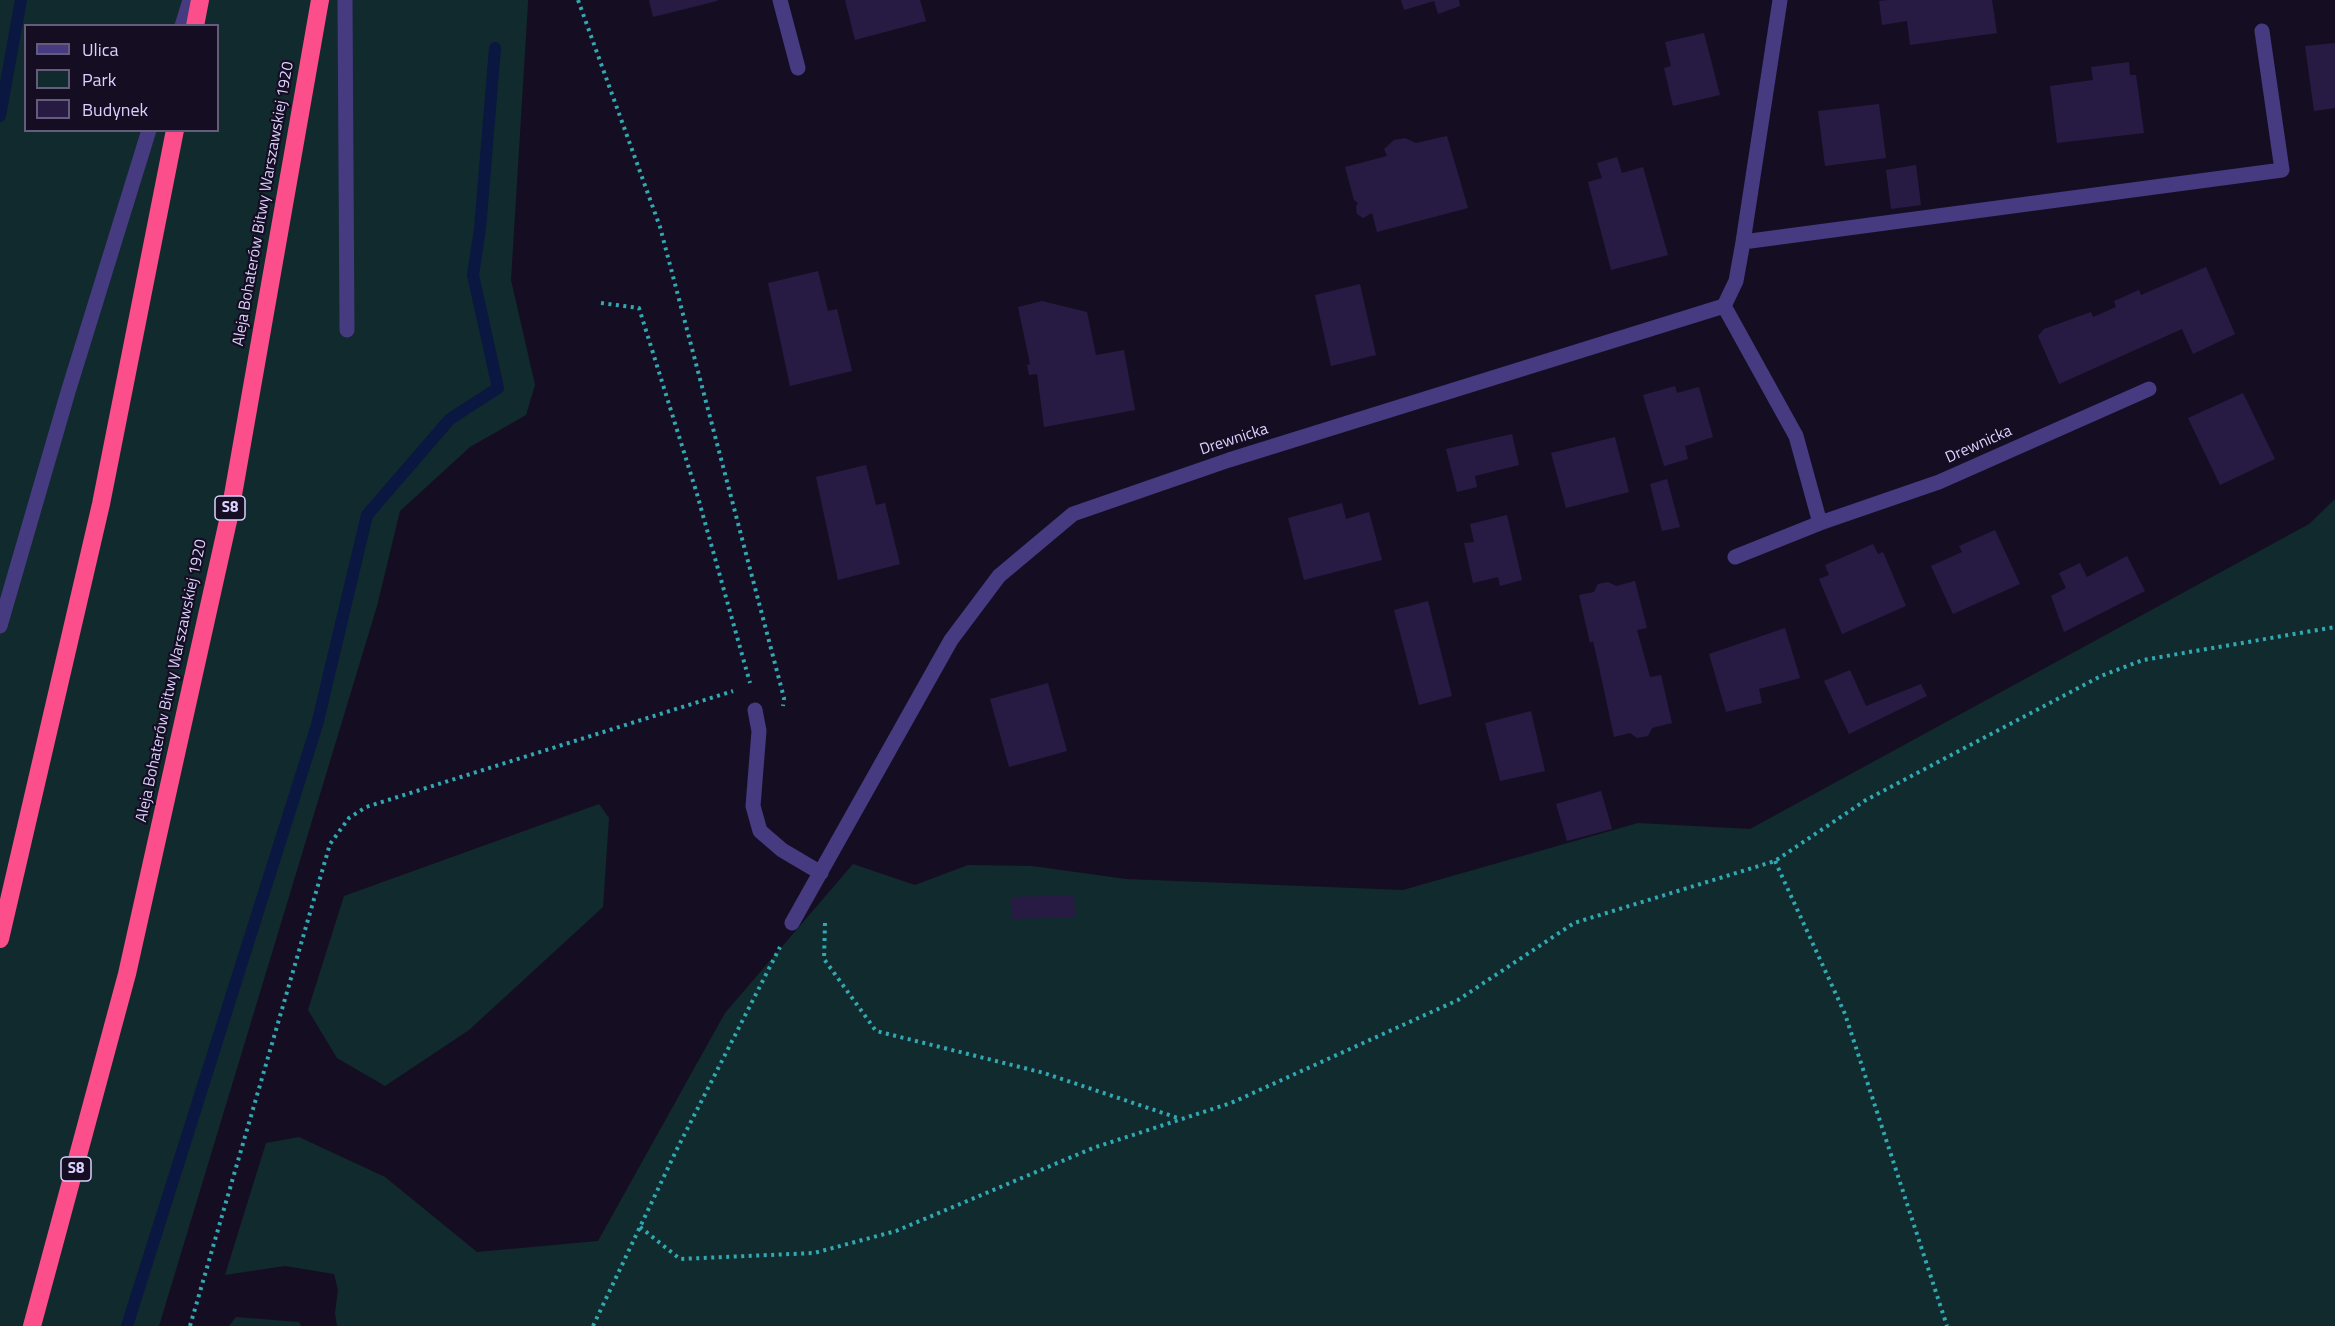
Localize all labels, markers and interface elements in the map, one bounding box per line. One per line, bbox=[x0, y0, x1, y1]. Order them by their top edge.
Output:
legend bbox=[24, 24, 219, 132]
text: Ulica bbox=[82, 36, 119, 63]
street label: Aleja Bohaterów Bitwy Warszawskiej 1920 bbox=[229, 60, 299, 348]
text: Park bbox=[82, 66, 116, 93]
text: Budynek bbox=[82, 96, 148, 123]
street label: Drewnicka bbox=[1197, 420, 1271, 460]
street label: Drewnicka bbox=[1943, 422, 2015, 468]
road number: S8 bbox=[215, 496, 245, 520]
street label: Aleja Bohaterów Bitwy Warszawskiej 1920 bbox=[133, 538, 211, 824]
road number: S8 bbox=[61, 1157, 91, 1181]

